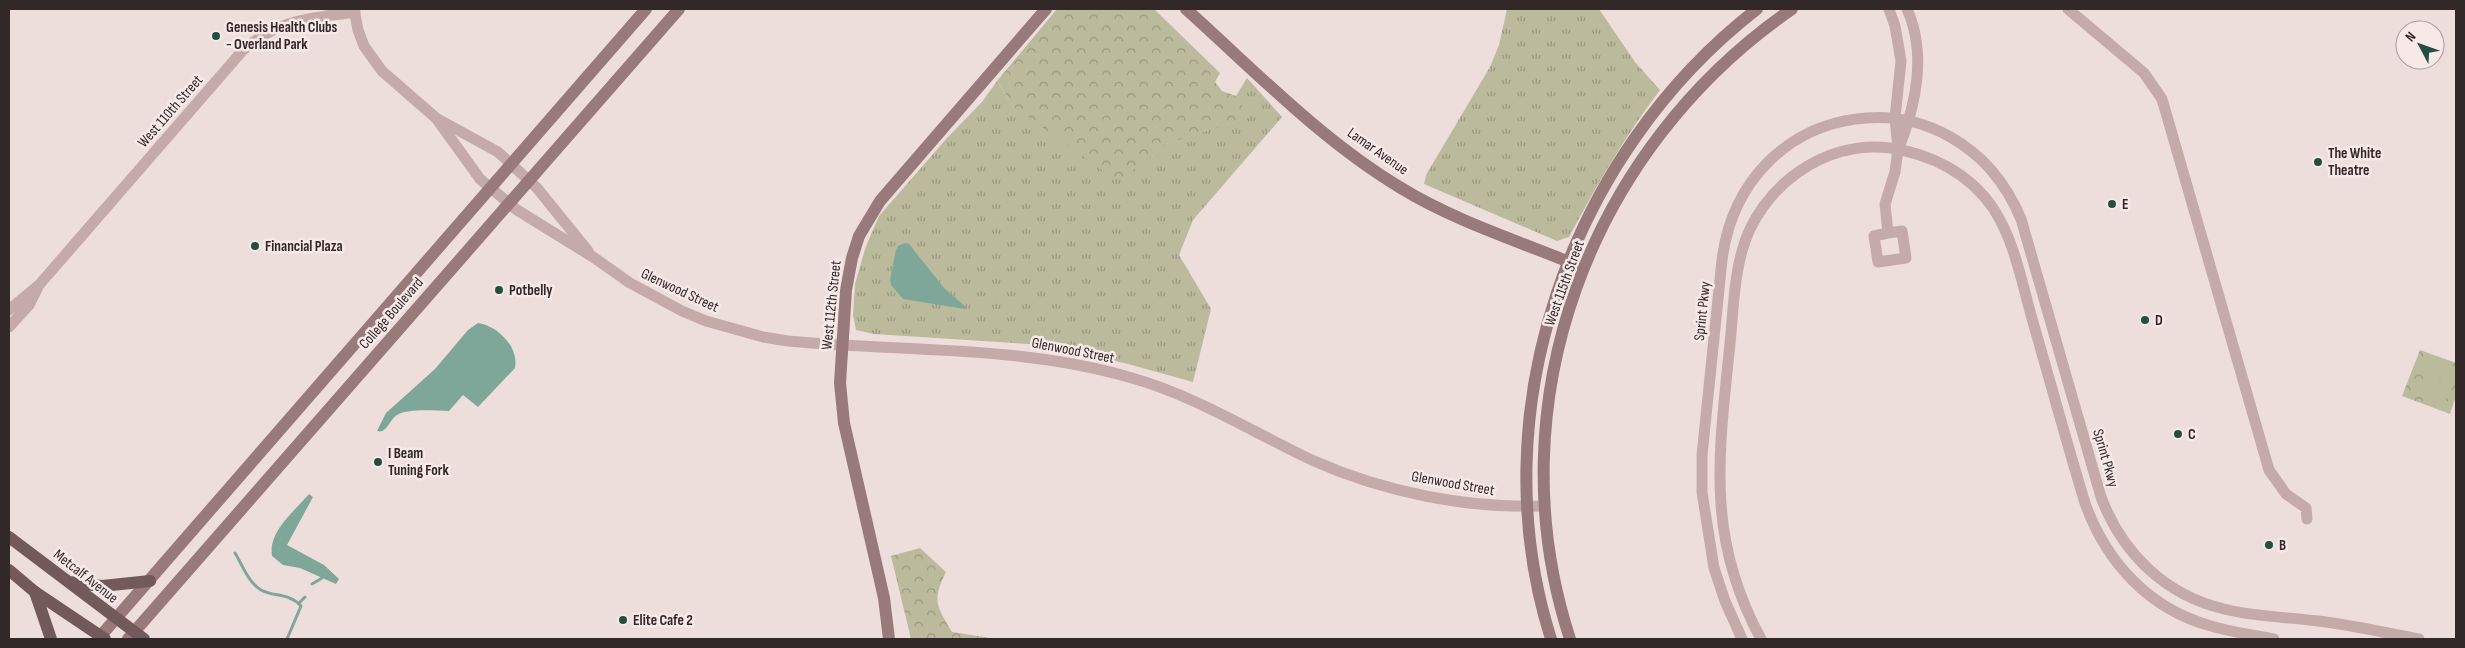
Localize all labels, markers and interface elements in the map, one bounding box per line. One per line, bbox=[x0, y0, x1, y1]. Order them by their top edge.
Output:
place label: Genesis Health Clubs - Overland Park bbox=[226, 18, 338, 54]
north arrow bbox=[2395, 20, 2445, 70]
text: N bbox=[2402, 28, 2419, 45]
marker: Genesis Health Clubs - Overland Park bbox=[210, 30, 222, 42]
street label: West 110th Street bbox=[134, 71, 207, 152]
street label: Lamar Avenue bbox=[1344, 124, 1412, 179]
place label: The White Theatre bbox=[2328, 144, 2381, 180]
marker: The White Theatre bbox=[2312, 156, 2324, 168]
place label: E bbox=[2122, 195, 2129, 214]
marker: E bbox=[2106, 198, 2118, 210]
place label: Financial Plaza bbox=[265, 237, 343, 256]
street label: West 115th Street bbox=[1540, 238, 1589, 328]
marker: Financial Plaza bbox=[249, 240, 261, 252]
street label: West 112th Street bbox=[817, 259, 846, 351]
street label: Glenwood Street bbox=[638, 264, 722, 317]
street label: College Boulevard bbox=[355, 274, 428, 353]
street label: Sprint Pkwy bbox=[1690, 280, 1715, 342]
place label: Potbelly bbox=[509, 281, 553, 300]
marker: Potbelly bbox=[493, 284, 505, 296]
place label: D bbox=[2155, 311, 2163, 330]
marker: D bbox=[2139, 314, 2151, 326]
street label: Glenwood Street bbox=[1030, 333, 1116, 368]
place label: C bbox=[2188, 425, 2196, 444]
street label: Sprint Pkwy bbox=[2088, 427, 2123, 490]
marker: C bbox=[2172, 428, 2184, 440]
place label: I Beam Tuning Fork bbox=[388, 444, 449, 480]
marker: I Beam Tuning Fork bbox=[372, 456, 384, 468]
street label: Glenwood Street bbox=[1410, 467, 1496, 500]
place label: B bbox=[2279, 536, 2286, 555]
marker: B bbox=[2263, 539, 2275, 551]
street label: Metcalf Avenue bbox=[49, 545, 122, 608]
place label: Elite Cafe 2 bbox=[633, 611, 693, 630]
marker: Elite Cafe 2 bbox=[617, 614, 629, 626]

